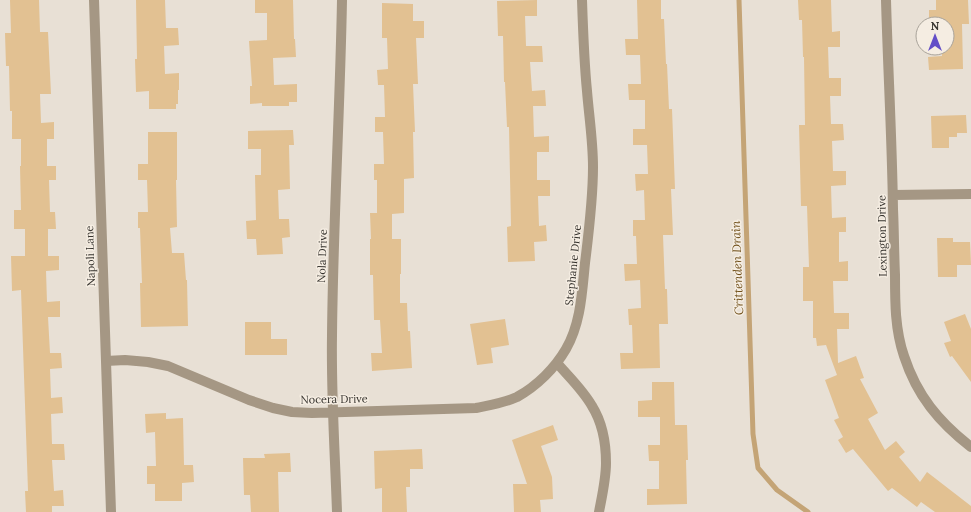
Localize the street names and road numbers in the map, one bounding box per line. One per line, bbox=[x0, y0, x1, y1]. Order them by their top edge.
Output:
street label: Lexington Drive bbox=[874, 195, 890, 277]
street label: Stephanie Drive bbox=[562, 224, 584, 306]
street label: Napoli Lane bbox=[82, 225, 98, 287]
street label: Nola Drive bbox=[314, 229, 330, 283]
street label: Nocera Drive bbox=[300, 391, 368, 407]

